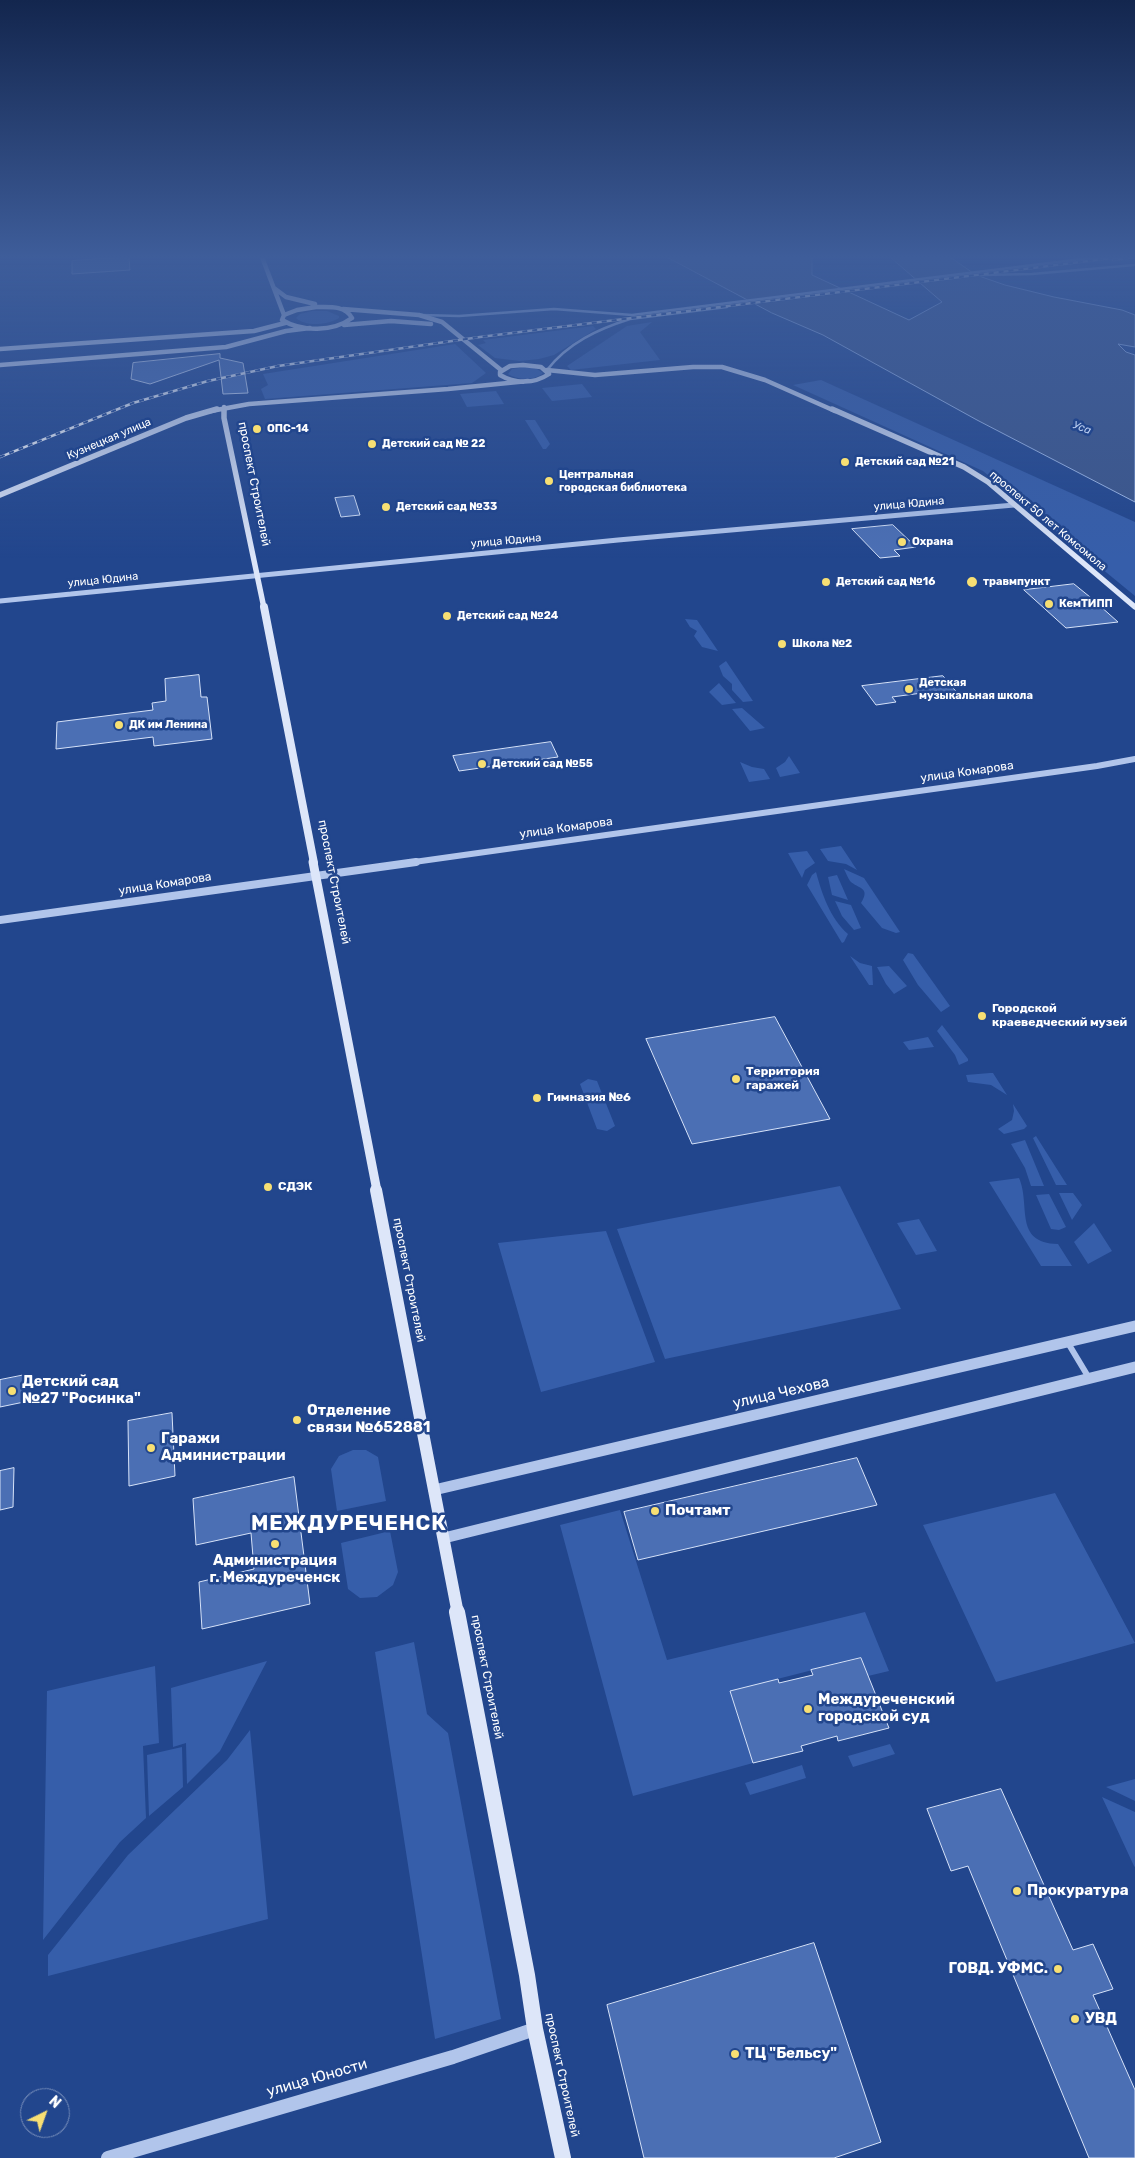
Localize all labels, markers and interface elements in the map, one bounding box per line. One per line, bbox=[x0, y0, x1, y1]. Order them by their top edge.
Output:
street label: Кузнецкая улица bbox=[65, 415, 153, 463]
water label: Уса bbox=[1071, 419, 1093, 437]
street label: проспект Строителей bbox=[235, 421, 273, 547]
place label: ОПС-14 bbox=[267, 422, 309, 436]
marker: ОПС-14 bbox=[251, 423, 263, 435]
place label: Детский сад № 22 bbox=[382, 437, 485, 451]
marker: Детский сад № 22 bbox=[366, 438, 378, 450]
place label: Детский сад №21 bbox=[855, 455, 954, 469]
marker: Детский сад №21 bbox=[839, 456, 851, 468]
place label: Центральная городская библиотека bbox=[559, 468, 687, 494]
street label: проспект 50 лет Комсомола bbox=[987, 468, 1109, 574]
marker: Центральная городская библиотека bbox=[543, 475, 555, 487]
street label: улица Юдина bbox=[873, 494, 945, 514]
place label: Детский сад №33 bbox=[396, 500, 497, 514]
marker: Детский сад №33 bbox=[380, 501, 392, 513]
street label: улица Юдина bbox=[470, 531, 542, 551]
place label: Охрана bbox=[912, 535, 953, 549]
marker: Охрана bbox=[896, 536, 908, 548]
street label: улица Юдина bbox=[67, 570, 139, 590]
place label: Детский сад №16 bbox=[836, 575, 935, 589]
marker: травмпункт bbox=[965, 575, 979, 589]
place label: травмпункт bbox=[983, 575, 1050, 589]
marker: Детский сад №16 bbox=[820, 576, 832, 588]
place label: КемТИПП bbox=[1059, 597, 1113, 611]
marker: КемТИПП bbox=[1043, 598, 1055, 610]
place label: Детский сад №24 bbox=[457, 609, 558, 623]
marker: Детский сад №24 bbox=[441, 610, 453, 622]
place label: Школа №2 bbox=[792, 637, 852, 651]
marker: Школа №2 bbox=[776, 638, 788, 650]
place label: Детская музыкальная школа bbox=[919, 676, 1033, 702]
marker: Детская музыкальная школа bbox=[903, 683, 915, 695]
place label: ДК им Ленина bbox=[129, 718, 207, 732]
marker: ДК им Ленина bbox=[113, 719, 125, 731]
place label: Детский сад №55 bbox=[492, 757, 593, 771]
marker: Детский сад №55 bbox=[476, 758, 488, 770]
street label: улица Комарова bbox=[920, 758, 1014, 786]
street label: улица Комарова bbox=[519, 814, 613, 842]
street label: проспект Строителей bbox=[315, 819, 353, 945]
street label: улица Комарова bbox=[118, 870, 212, 898]
place label: Городской краеведческий музей bbox=[992, 1002, 1127, 1030]
marker: Городской краеведческий музей bbox=[976, 1010, 988, 1022]
place label: Территория гаражей bbox=[746, 1065, 820, 1093]
marker: Территория гаражей bbox=[730, 1073, 742, 1085]
place label: Гимназия №6 bbox=[547, 1091, 631, 1105]
marker: Гимназия №6 bbox=[531, 1092, 543, 1104]
place label: СДЭК bbox=[278, 1180, 313, 1194]
marker: СДЭК bbox=[262, 1181, 274, 1193]
street label: проспект Строителей bbox=[390, 1217, 428, 1343]
place label: Детский сад №27 "Росинка" bbox=[22, 1373, 141, 1408]
street label: улица Чехова bbox=[731, 1373, 831, 1413]
marker: Детский сад №27 "Росинка" bbox=[6, 1385, 18, 1397]
place label: Отделение связи №652881 bbox=[307, 1402, 430, 1437]
marker: Отделение связи №652881 bbox=[291, 1414, 303, 1426]
place label: Гаражи Администрации bbox=[161, 1430, 286, 1465]
marker: Гаражи Администрации bbox=[145, 1442, 157, 1454]
place label: Почтамт bbox=[665, 1502, 731, 1520]
marker: Почтамт bbox=[649, 1505, 661, 1517]
district label: МЕЖДУРЕЧЕНСК bbox=[249, 1511, 449, 1537]
marker: Администрация г. Междуреченск bbox=[269, 1538, 281, 1550]
place label: Администрация г. Междуреченск bbox=[210, 1552, 340, 1587]
street label: проспект Строителей bbox=[468, 1614, 506, 1740]
place label: Междуреченский городской суд bbox=[818, 1691, 955, 1726]
marker: Междуреченский городской суд bbox=[802, 1703, 814, 1715]
place label: Прокуратура bbox=[1027, 1882, 1129, 1900]
marker: Прокуратура bbox=[1011, 1885, 1023, 1897]
place label: ГОВД. УФМС. bbox=[948, 1960, 1048, 1978]
marker: ГОВД. УФМС. bbox=[1052, 1963, 1064, 1975]
place label: УВД bbox=[1085, 2010, 1117, 2028]
street label: проспект Строителей bbox=[542, 2012, 582, 2138]
marker: УВД bbox=[1069, 2013, 1081, 2025]
place label: ТЦ "Бельсу" bbox=[745, 2045, 837, 2063]
marker: ТЦ "Бельсу" bbox=[729, 2048, 741, 2060]
street label: улица Юности bbox=[265, 2055, 369, 2101]
north arrow bbox=[20, 2088, 70, 2138]
text: N bbox=[45, 2093, 64, 2112]

